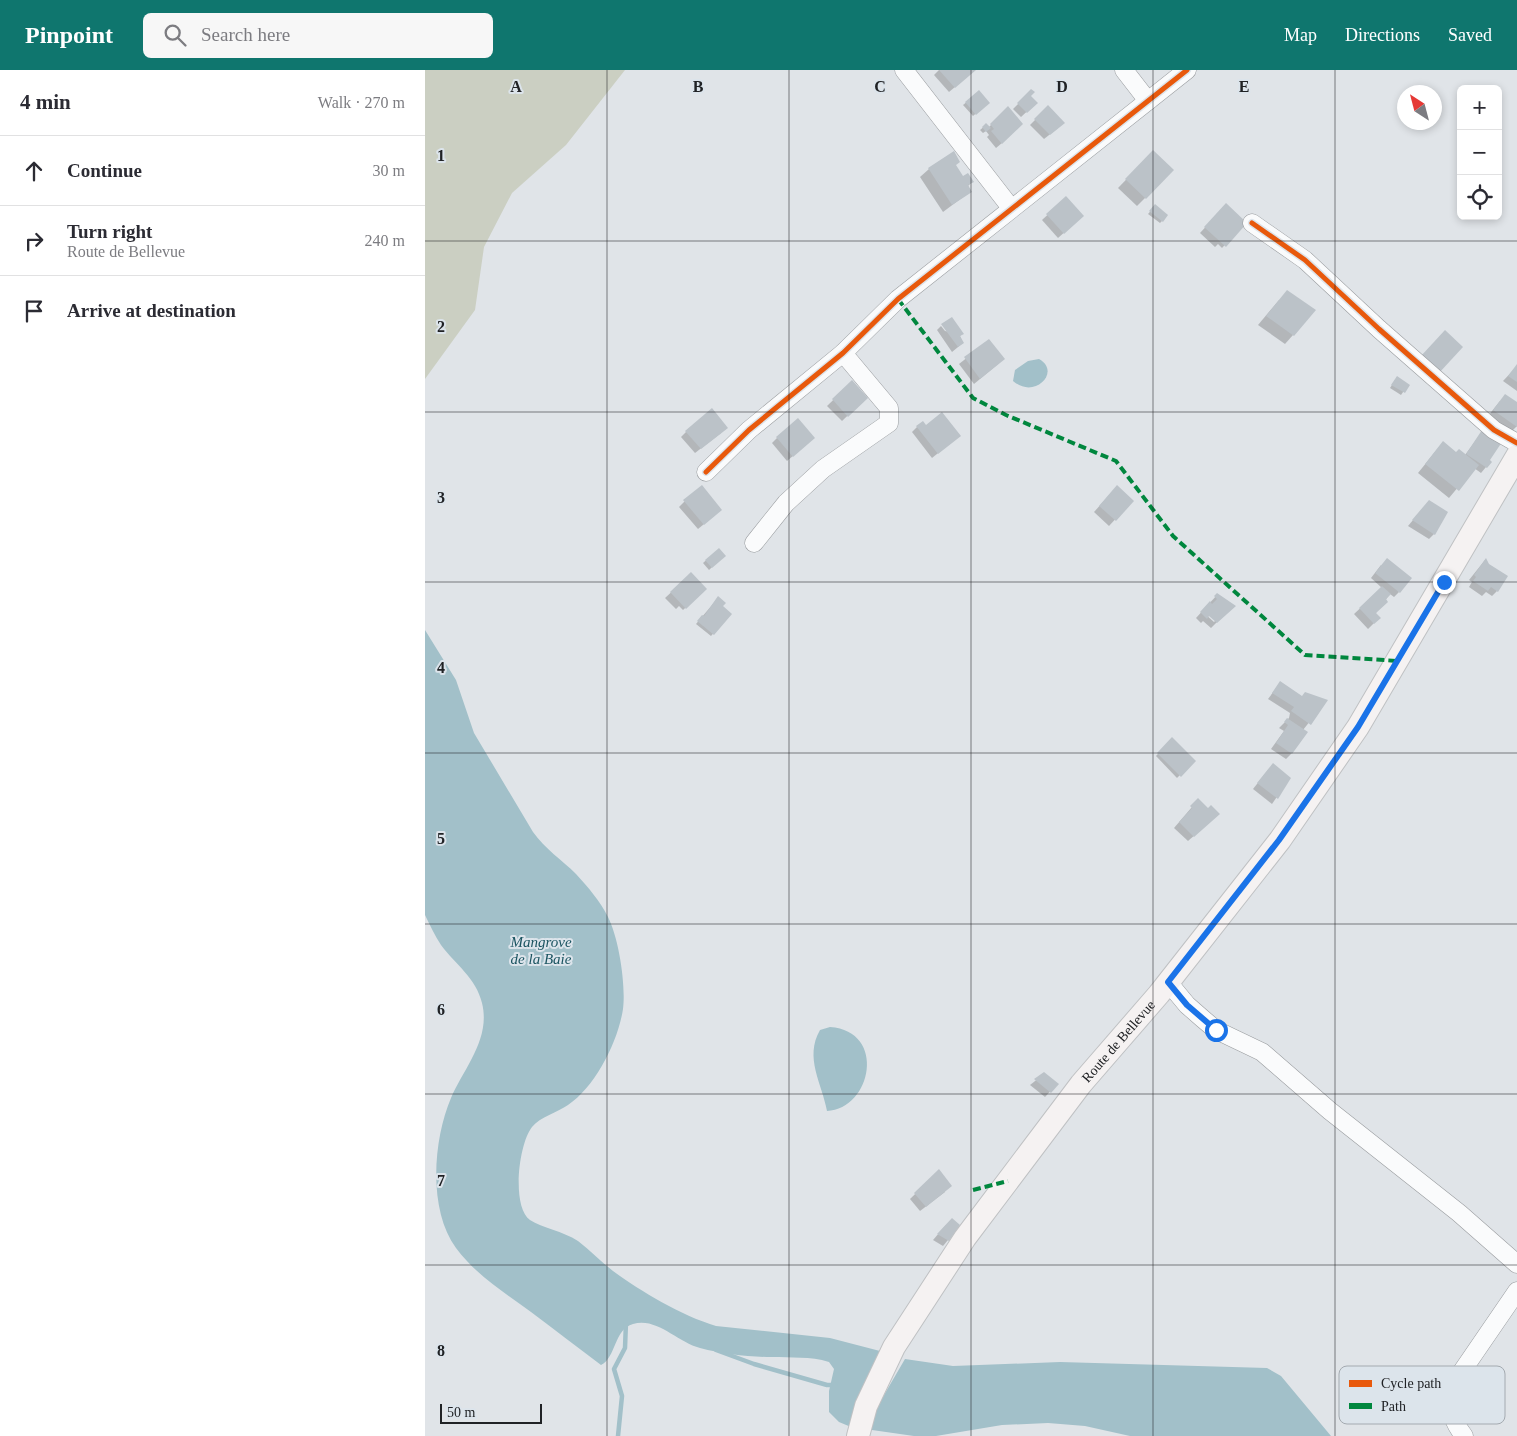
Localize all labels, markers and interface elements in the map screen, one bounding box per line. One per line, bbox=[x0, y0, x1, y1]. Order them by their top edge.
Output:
search box bbox=[143, 13, 493, 58]
icon: search bbox=[161, 21, 189, 49]
text: Pinpoint bbox=[25, 22, 113, 48]
text: Search here bbox=[201, 24, 290, 45]
text: Map bbox=[1284, 25, 1317, 45]
text: Directions bbox=[1345, 25, 1420, 45]
text: Saved bbox=[1448, 25, 1492, 45]
text: A bbox=[510, 78, 522, 95]
text: B bbox=[693, 78, 704, 95]
text: C bbox=[874, 78, 886, 95]
text: D bbox=[1056, 78, 1068, 95]
text: E bbox=[1239, 78, 1249, 95]
north arrow bbox=[1397, 85, 1442, 130]
map controls bbox=[1457, 85, 1502, 220]
button: + bbox=[1457, 85, 1502, 130]
text: 4 min bbox=[20, 90, 71, 114]
text: Walk · 270 m bbox=[318, 94, 405, 111]
button: − bbox=[1457, 130, 1502, 175]
text: 1 bbox=[437, 147, 445, 164]
icon: ahead bbox=[20, 157, 48, 185]
text: Continue bbox=[67, 160, 142, 181]
text: 30 m bbox=[373, 162, 405, 179]
button: locate bbox=[1457, 175, 1502, 220]
text: Turn right bbox=[67, 221, 152, 242]
icon: right bbox=[20, 227, 48, 255]
text: 240 m bbox=[365, 232, 405, 249]
text: Route de Bellevue bbox=[67, 243, 185, 260]
icon: arrive bbox=[20, 297, 48, 325]
text: Arrive at destination bbox=[67, 300, 236, 321]
text: 2 bbox=[437, 318, 445, 335]
text: 3 bbox=[437, 489, 445, 506]
route end bbox=[1433, 571, 1456, 594]
text: 4 bbox=[437, 659, 445, 676]
text: 5 bbox=[437, 830, 445, 847]
water label: Mangrove de la Baie bbox=[509, 934, 572, 967]
street label: Route de Bellevue bbox=[1079, 997, 1158, 1085]
text: 6 bbox=[437, 1001, 445, 1018]
route start bbox=[1205, 1019, 1228, 1042]
text: 7 bbox=[437, 1172, 445, 1189]
text: 8 bbox=[437, 1342, 445, 1359]
legend bbox=[1339, 1366, 1505, 1424]
text: Cycle path bbox=[1381, 1376, 1441, 1391]
text: Path bbox=[1381, 1399, 1406, 1414]
scale bar bbox=[440, 1401, 543, 1424]
text: 50 m bbox=[447, 1405, 475, 1420]

